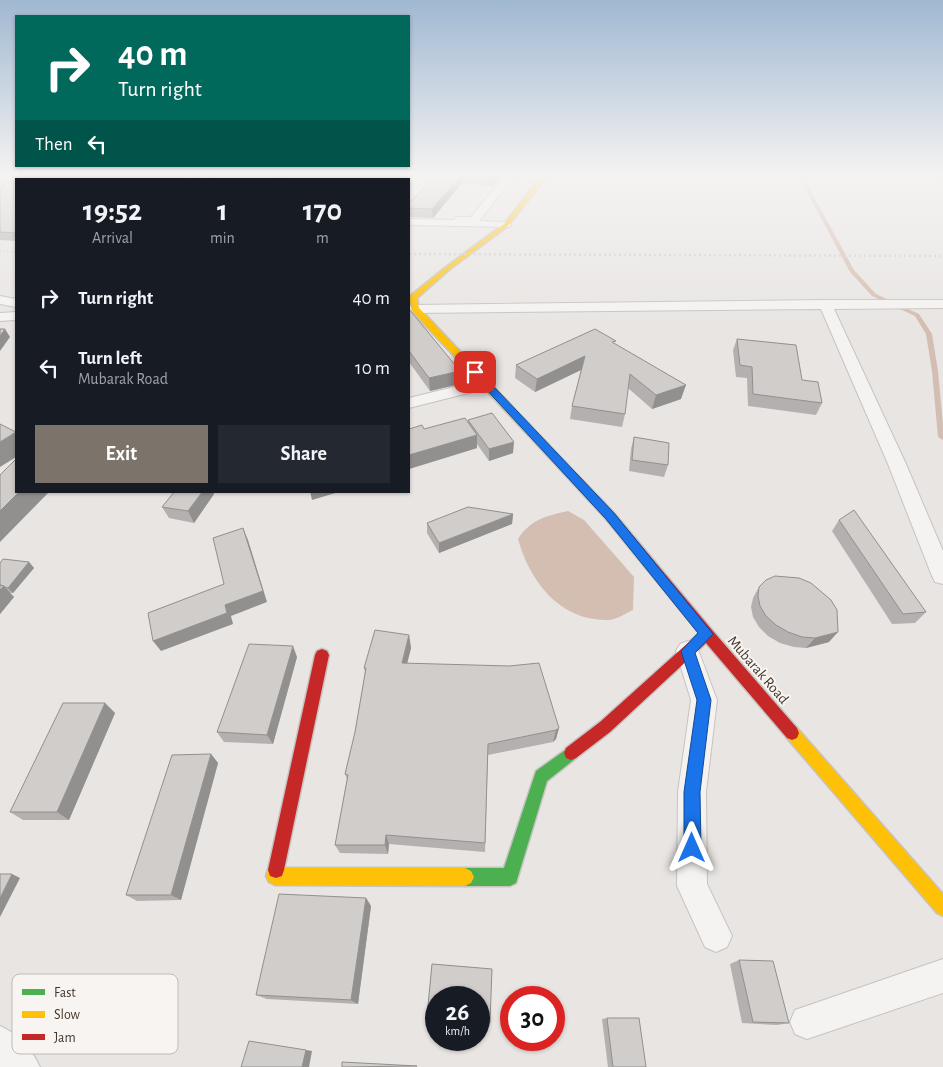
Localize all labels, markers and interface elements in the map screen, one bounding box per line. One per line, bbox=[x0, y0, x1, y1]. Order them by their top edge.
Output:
icon: right bbox=[35, 35, 100, 100]
text: 40 m bbox=[118, 37, 187, 72]
text: Turn right bbox=[118, 78, 202, 100]
icon: left bbox=[83, 130, 111, 158]
text: Then bbox=[35, 135, 73, 154]
text: 19:52 bbox=[83, 196, 142, 226]
text: 1 bbox=[217, 196, 228, 226]
text: 170 bbox=[303, 196, 342, 226]
text: Arrival bbox=[92, 230, 133, 246]
text: min bbox=[210, 230, 235, 246]
text: m bbox=[316, 230, 329, 246]
icon: right bbox=[35, 284, 63, 312]
text: Turn right bbox=[78, 289, 153, 308]
text: 40 m bbox=[352, 289, 390, 308]
text: Turn left bbox=[78, 349, 142, 368]
pin bbox=[454, 351, 496, 393]
icon: left bbox=[35, 354, 63, 382]
icon: arrive bbox=[461, 358, 489, 386]
text: 10 m bbox=[355, 359, 390, 378]
text: Mubarak Road bbox=[78, 371, 168, 387]
button: Exit bbox=[35, 425, 208, 483]
button: Share bbox=[218, 425, 390, 483]
street label: Mubarak Road bbox=[725, 633, 792, 707]
position arrow bbox=[665, 821, 717, 873]
legend bbox=[12, 974, 178, 1054]
text: Fast bbox=[54, 986, 76, 1000]
speed limit sign: 30 bbox=[500, 986, 565, 1051]
text: 26 bbox=[446, 1000, 469, 1025]
text: Slow bbox=[54, 1008, 81, 1022]
text: km/h bbox=[445, 1025, 470, 1037]
text: Jam bbox=[54, 1031, 76, 1045]

